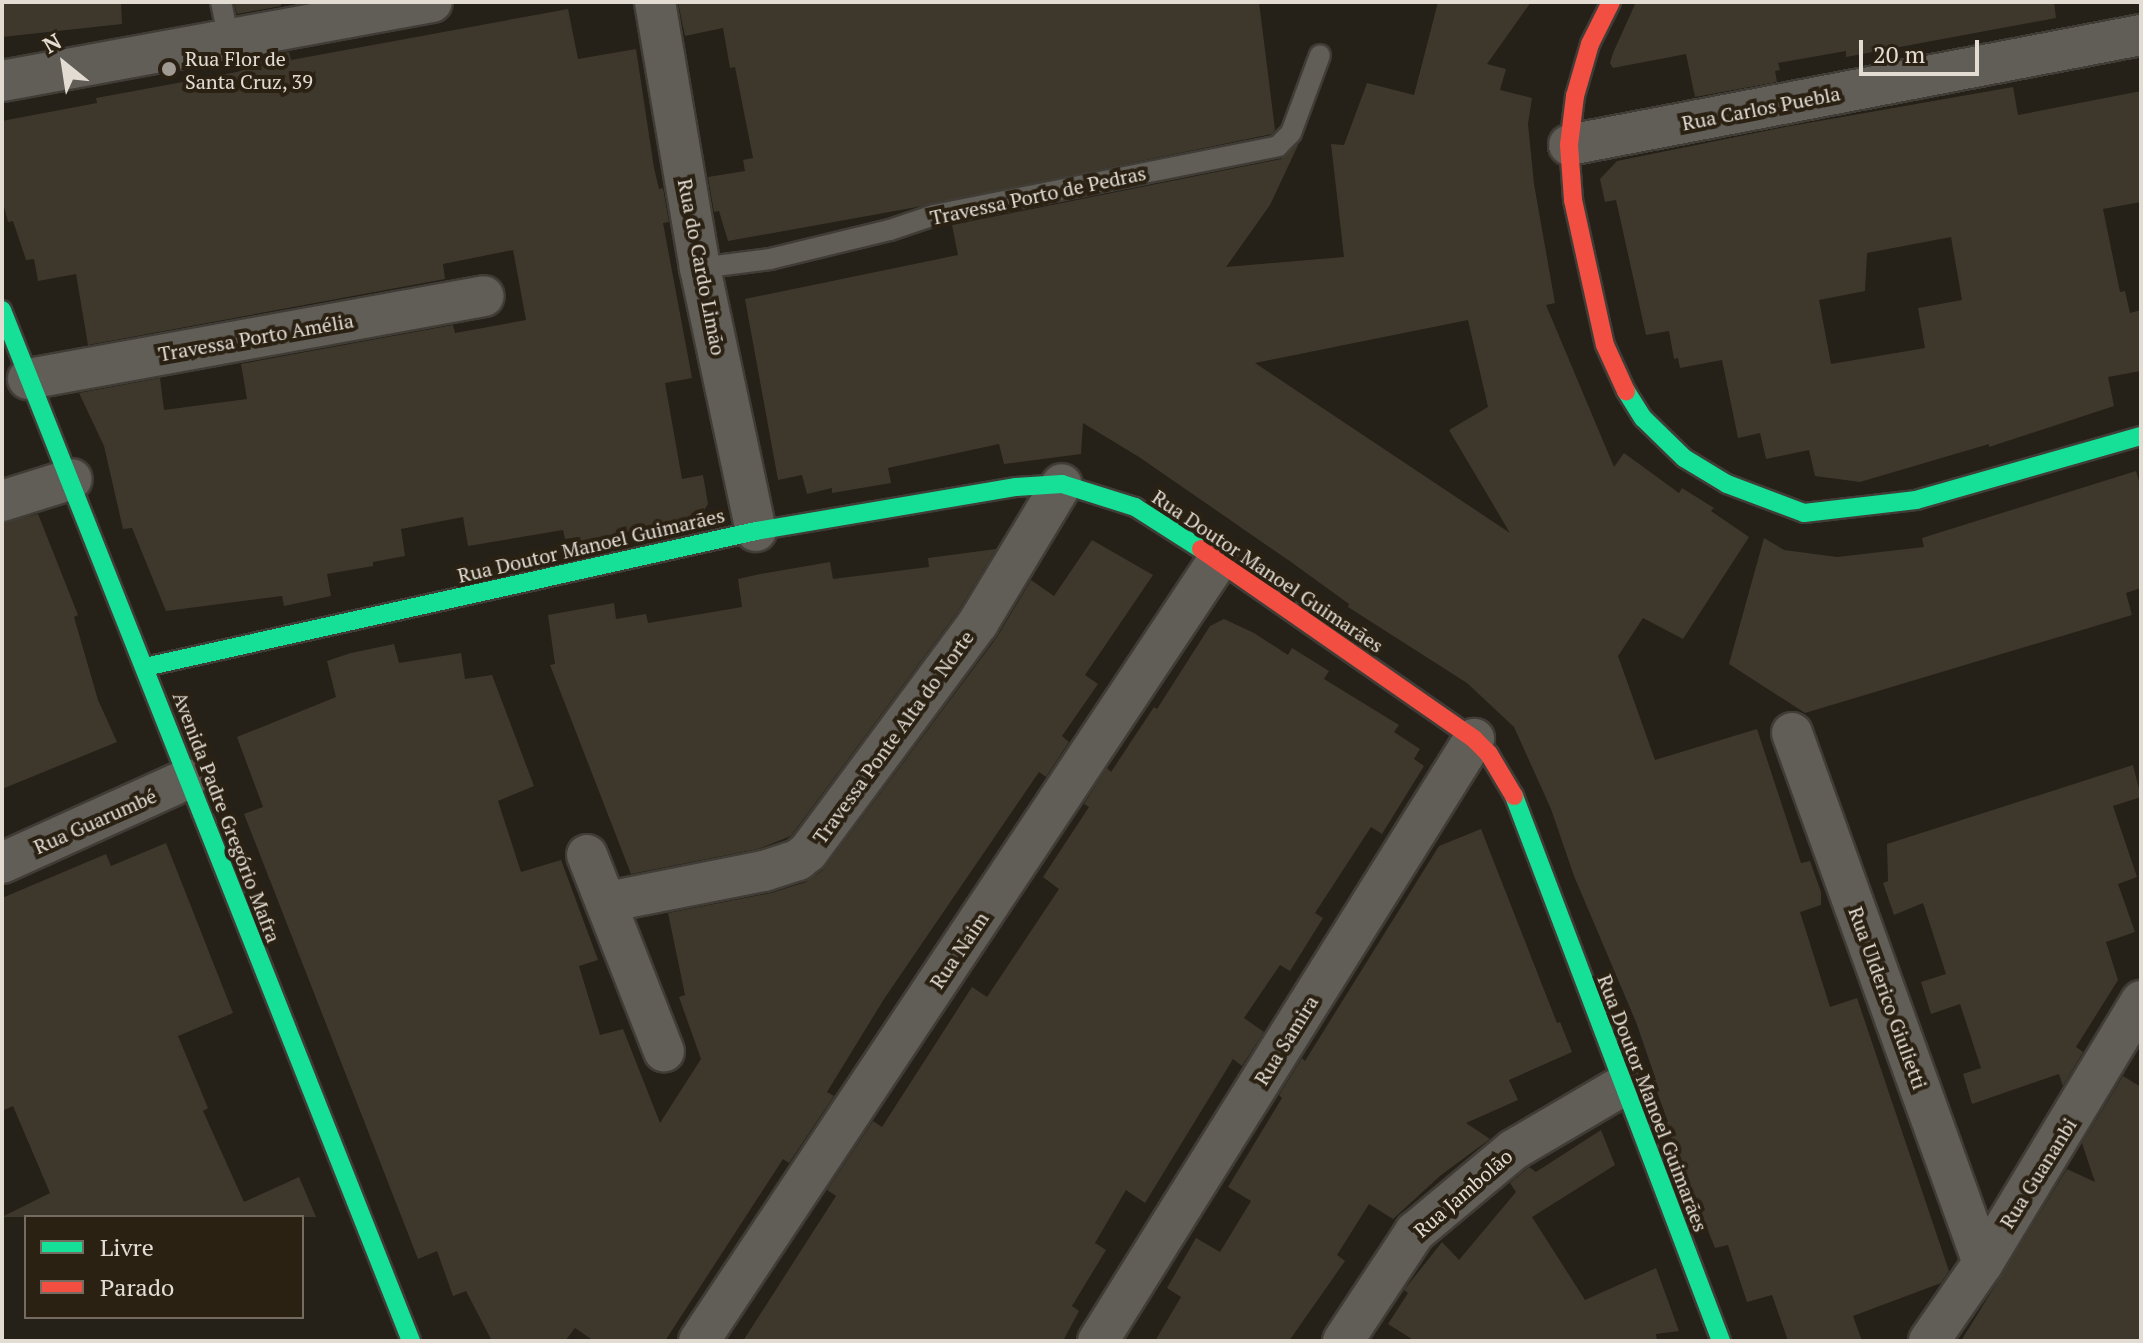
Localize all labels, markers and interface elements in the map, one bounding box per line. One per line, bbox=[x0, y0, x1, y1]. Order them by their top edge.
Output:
north arrow bbox=[24, 24, 104, 104]
scale bar bbox=[1863, 24, 1983, 74]
text: N bbox=[37, 26, 66, 60]
text: 20 m bbox=[1873, 38, 1925, 70]
place label: Rua Flor de Santa Cruz, 39 bbox=[185, 46, 314, 93]
marker: Rua Flor de Santa Cruz, 39 bbox=[160, 60, 178, 78]
street label: Rua Carlos Puebla bbox=[1680, 81, 1842, 135]
street label: Travessa Porto de Pedras bbox=[928, 160, 1148, 230]
street label: Rua do Cardo Limão bbox=[673, 177, 731, 357]
street label: Travessa Porto Amélia bbox=[156, 308, 356, 366]
street label: Rua Doutor Manoel Guimarães bbox=[1148, 485, 1388, 657]
street label: Rua Doutor Manoel Guimarães bbox=[455, 503, 727, 587]
street label: Travessa Ponte Alta do Norte bbox=[807, 625, 979, 849]
street label: Avenida Padre Gregório Mafra bbox=[168, 688, 286, 946]
street label: Rua Guarumbé bbox=[30, 783, 160, 859]
street label: Rua Ulderico Giulietti bbox=[1844, 903, 1932, 1093]
street label: Rua Naim bbox=[925, 907, 993, 993]
street label: Rua Doutor Manoel Guimarães bbox=[1593, 971, 1713, 1235]
street label: Rua Samira bbox=[1249, 991, 1323, 1089]
street label: Rua Guananbi bbox=[1995, 1114, 2081, 1232]
street label: Rua Jambolão bbox=[1409, 1144, 1517, 1242]
legend bbox=[24, 1215, 304, 1319]
text: Livre bbox=[100, 1231, 154, 1263]
text: Parado bbox=[100, 1271, 174, 1303]

